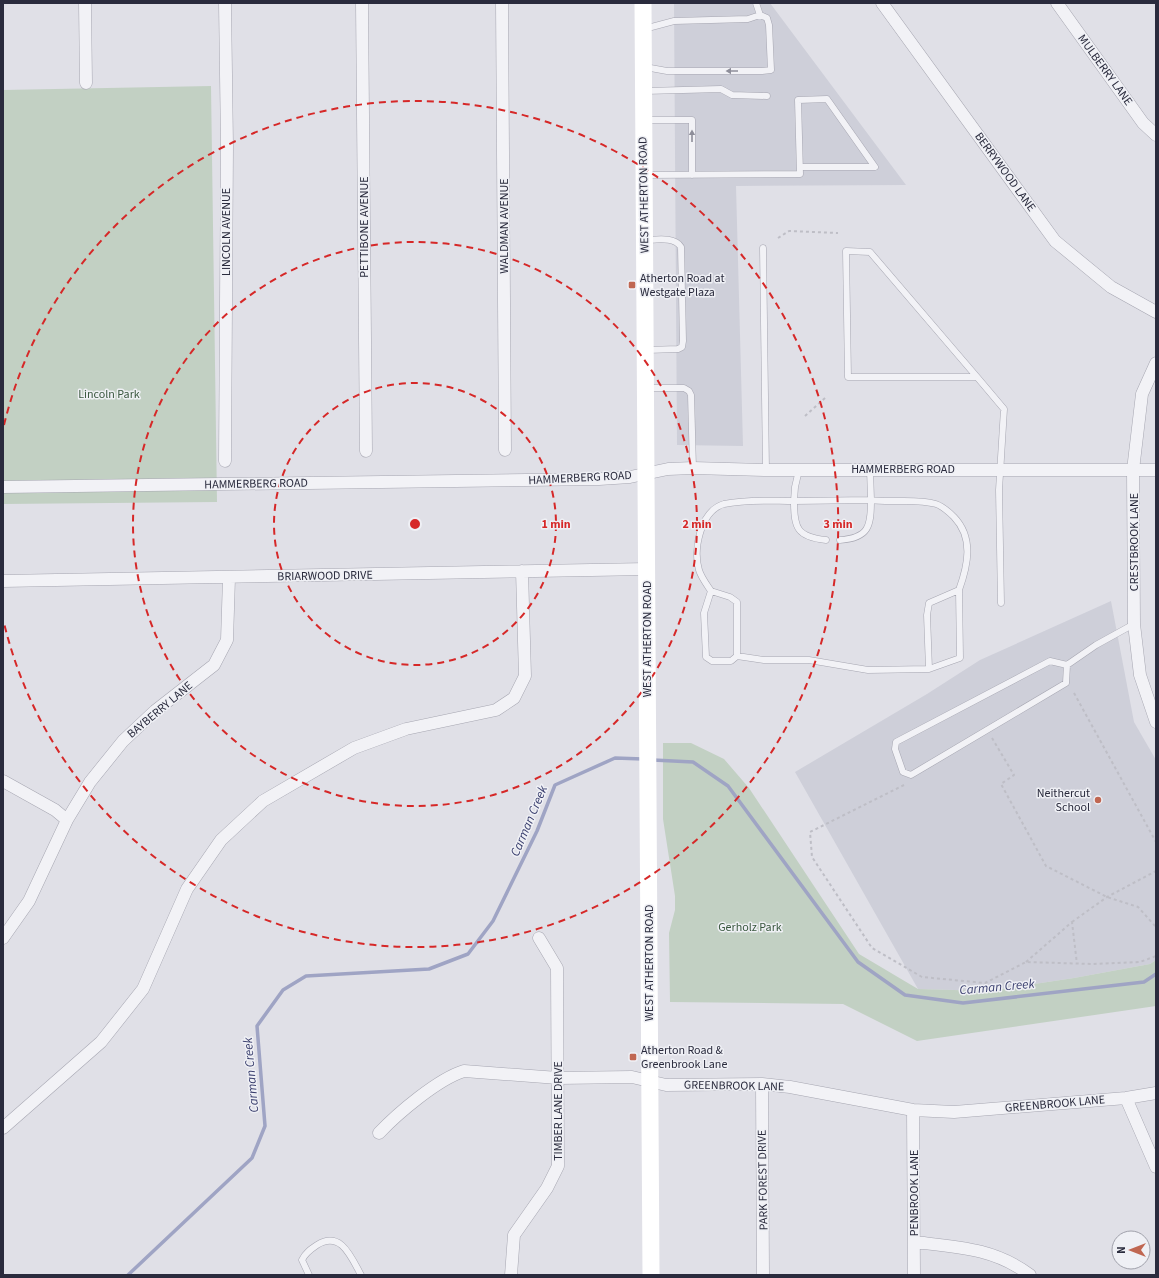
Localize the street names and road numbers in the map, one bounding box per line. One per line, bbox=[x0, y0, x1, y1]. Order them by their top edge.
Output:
street label: MULBERRY LANE bbox=[1073, 31, 1137, 109]
street label: BERRYWOOD LANE bbox=[970, 129, 1040, 215]
street label: WEST ATHERTON ROAD bbox=[634, 137, 654, 253]
street label: PETTIBONE AVENUE bbox=[356, 176, 373, 278]
street label: WALDMAN AVENUE bbox=[496, 178, 513, 274]
street label: LINCOLN AVENUE bbox=[218, 188, 235, 276]
street label: HAMMERBERG ROAD bbox=[851, 461, 955, 478]
street label: HAMMERBERG ROAD bbox=[528, 467, 632, 489]
street label: HAMMERBERG ROAD bbox=[204, 475, 308, 493]
street label: CRESTBROOK LANE bbox=[1126, 493, 1143, 591]
street label: BRIARWOOD DRIVE bbox=[277, 567, 373, 585]
street label: WEST ATHERTON ROAD bbox=[639, 581, 656, 697]
street label: BAYBERRY LANE bbox=[124, 678, 196, 742]
street label: WEST ATHERTON ROAD bbox=[641, 905, 658, 1021]
street label: TIMBER LANE DRIVE bbox=[550, 1061, 567, 1161]
street label: GREENBROOK LANE bbox=[684, 1077, 784, 1095]
street label: GREENBROOK LANE bbox=[1004, 1091, 1106, 1117]
street label: PARK FOREST DRIVE bbox=[754, 1129, 772, 1231]
street label: PENBROOK LANE bbox=[906, 1150, 923, 1236]

